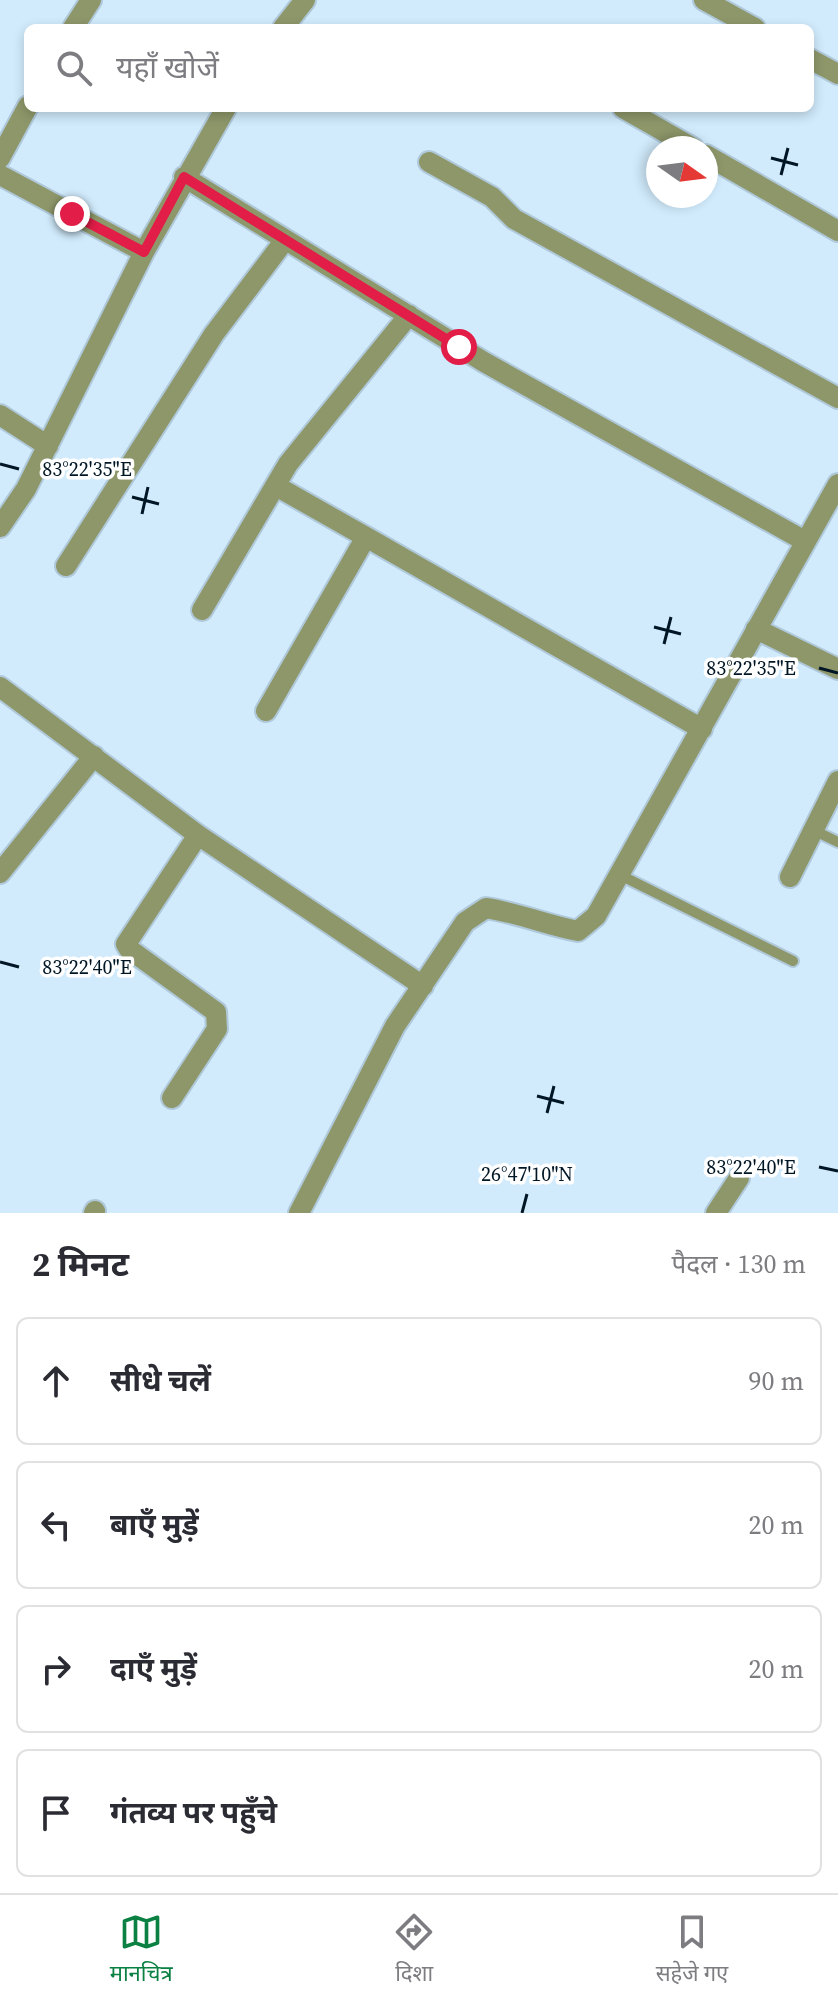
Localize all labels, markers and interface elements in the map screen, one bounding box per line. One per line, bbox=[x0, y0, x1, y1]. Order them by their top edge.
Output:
search box bbox=[24, 24, 814, 112]
icon: search bbox=[52, 46, 96, 90]
text: यहाँ खोजें bbox=[116, 47, 219, 88]
north arrow bbox=[646, 136, 718, 208]
route end bbox=[54, 196, 90, 232]
route start bbox=[441, 329, 477, 365]
text: 83°22'35"E bbox=[42, 455, 132, 483]
text: 83°22'35"E bbox=[706, 654, 796, 682]
text: 83°22'40"E bbox=[42, 953, 132, 981]
text: 83°22'40"E bbox=[706, 1153, 796, 1181]
text: 26°47'10"N bbox=[481, 1160, 573, 1188]
text: 2 मिनट bbox=[32, 1241, 129, 1287]
text: पैदल · 130 m bbox=[671, 1246, 806, 1282]
icon: ahead bbox=[34, 1359, 78, 1403]
text: सीधे चलें bbox=[110, 1360, 211, 1401]
text: 90 m bbox=[749, 1363, 804, 1399]
icon: left bbox=[34, 1503, 78, 1547]
text: बाएँ मुड़ें bbox=[110, 1504, 199, 1545]
text: 20 m bbox=[749, 1507, 804, 1543]
icon: right bbox=[34, 1647, 78, 1691]
text: दाएँ मुड़ें bbox=[110, 1648, 197, 1689]
text: 20 m bbox=[749, 1651, 804, 1687]
icon: arrive bbox=[34, 1791, 78, 1835]
text: गंतव्य पर पहुँचे bbox=[110, 1792, 277, 1833]
tab: मानचित्र bbox=[110, 1910, 173, 1990]
tab: दिशा bbox=[392, 1910, 436, 1990]
tab: सहेजे गए bbox=[656, 1910, 728, 1990]

